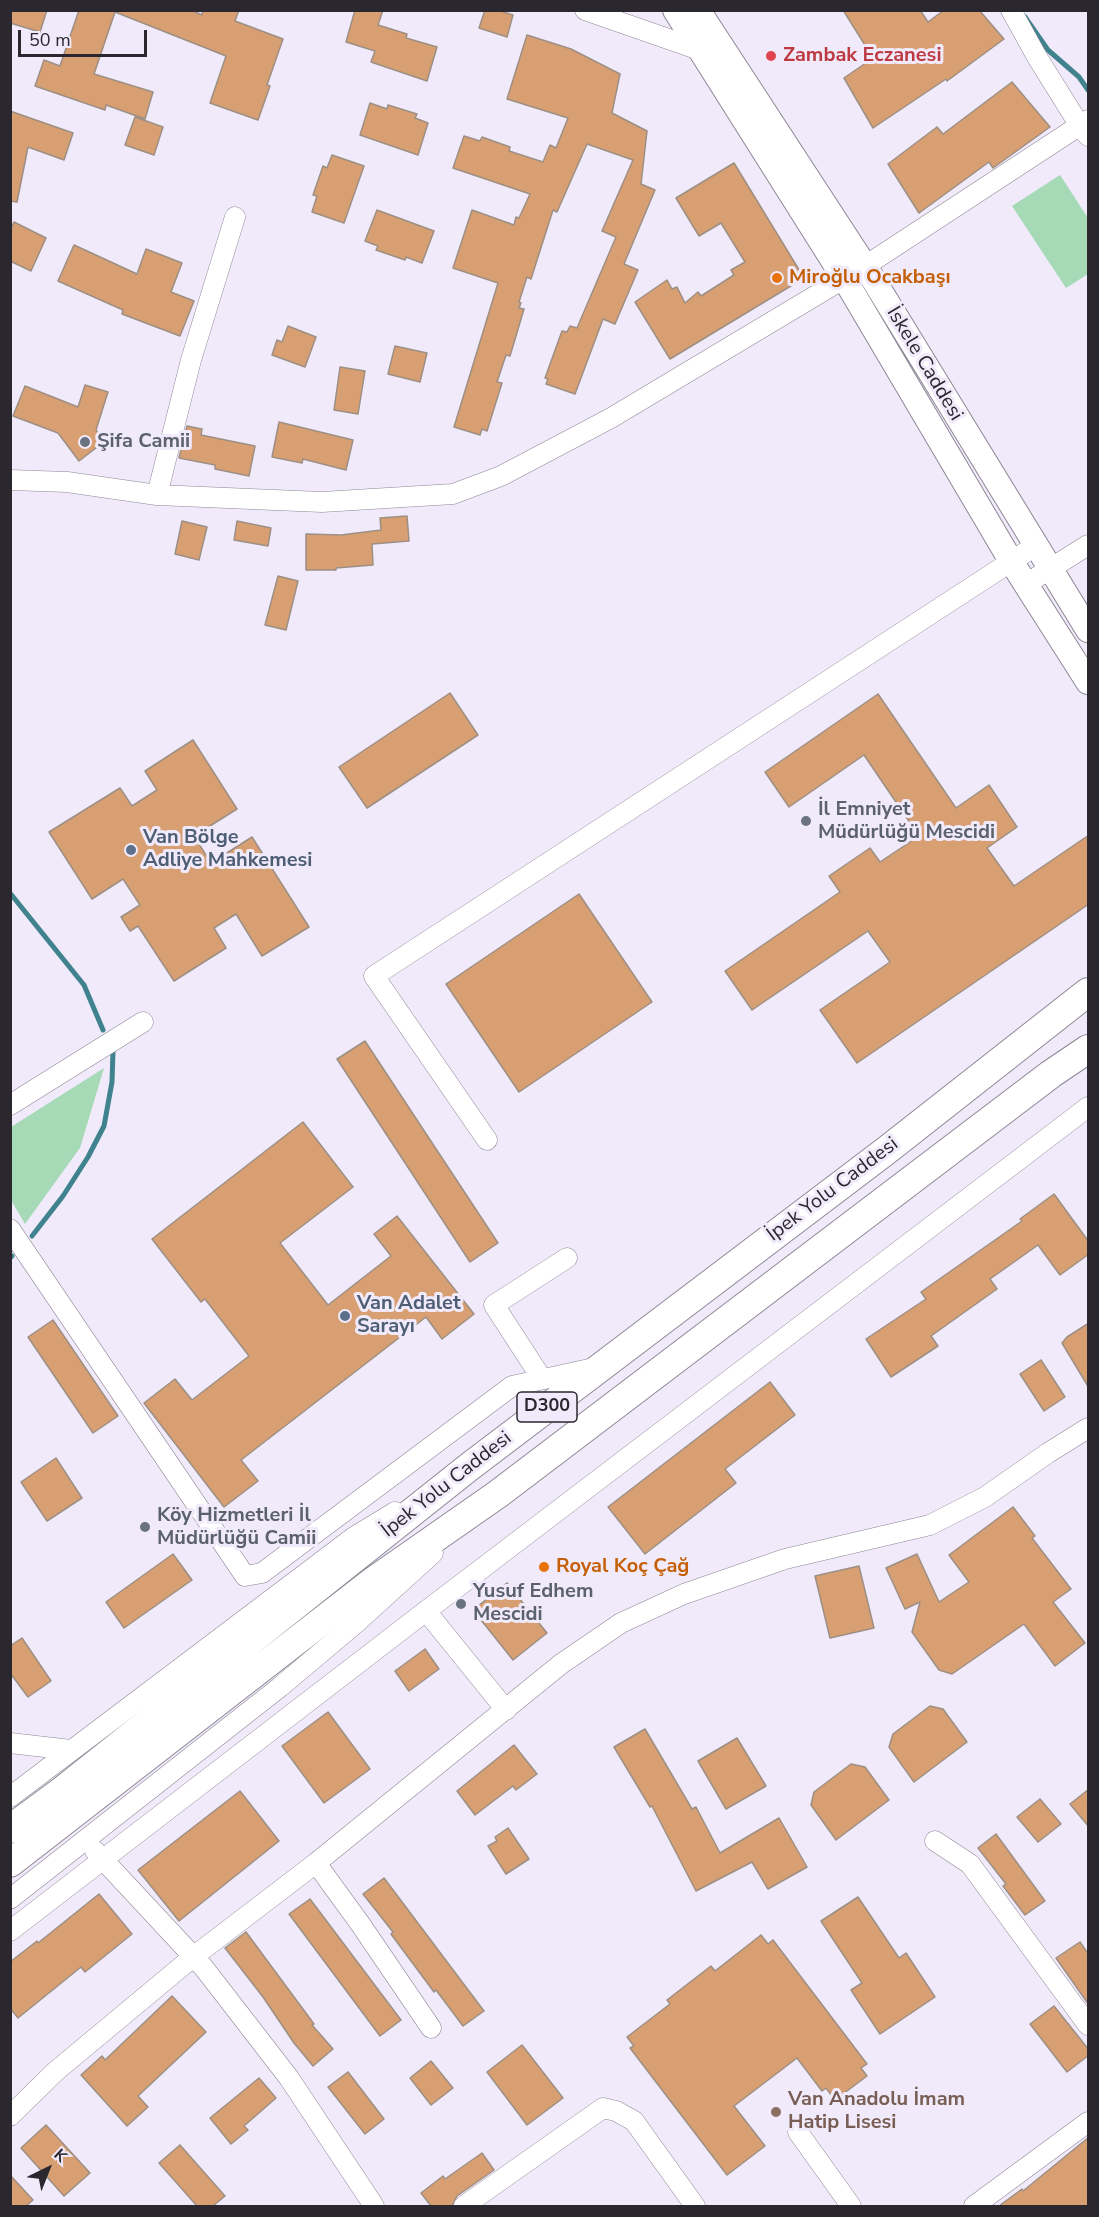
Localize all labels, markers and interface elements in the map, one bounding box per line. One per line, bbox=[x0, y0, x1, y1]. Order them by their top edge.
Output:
scale bar bbox=[21, 18, 150, 56]
text: 50 m bbox=[29, 28, 71, 52]
place label: Zambak Eczanesi bbox=[783, 44, 941, 68]
marker: Zambak Eczanesi bbox=[764, 49, 778, 63]
place label: Miroğlu Ocakbaşı bbox=[789, 266, 951, 290]
marker: Miroğlu Ocakbaşı bbox=[770, 271, 784, 285]
street label: İskele Caddesi bbox=[881, 303, 967, 425]
place label: Şifa Camii bbox=[97, 430, 190, 454]
marker: Şifa Camii bbox=[78, 435, 92, 449]
place label: İl Emniyet Müdürlüğü Mescidi bbox=[818, 798, 995, 845]
marker: İl Emniyet Müdürlüğü Mescidi bbox=[799, 814, 813, 828]
place label: Van Bölge Adliye Mahkemesi bbox=[143, 826, 312, 873]
marker: Van Bölge Adliye Mahkemesi bbox=[124, 843, 138, 857]
street label: İpek Yolu Caddesi bbox=[763, 1133, 903, 1247]
place label: Van Adalet Sarayı bbox=[357, 1292, 461, 1339]
marker: Van Adalet Sarayı bbox=[338, 1309, 352, 1323]
road number: D300 bbox=[517, 1392, 577, 1422]
street label: İpek Yolu Caddesi bbox=[377, 1427, 517, 1543]
place label: Köy Hizmetleri İl Müdürlüğü Camii bbox=[157, 1504, 316, 1551]
marker: Köy Hizmetleri İl Müdürlüğü Camii bbox=[138, 1520, 152, 1534]
place label: Royal Koç Çağ bbox=[556, 1555, 689, 1579]
marker: Royal Koç Çağ bbox=[537, 1560, 551, 1574]
place label: Yusuf Edhem Mescidi bbox=[473, 1580, 593, 1627]
marker: Yusuf Edhem Mescidi bbox=[454, 1597, 468, 1611]
place label: Van Anadolu İmam Hatip Lisesi bbox=[788, 2088, 965, 2135]
marker: Van Anadolu İmam Hatip Lisesi bbox=[769, 2105, 783, 2119]
north arrow bbox=[18, 2139, 78, 2199]
text: K bbox=[49, 2144, 72, 2168]

